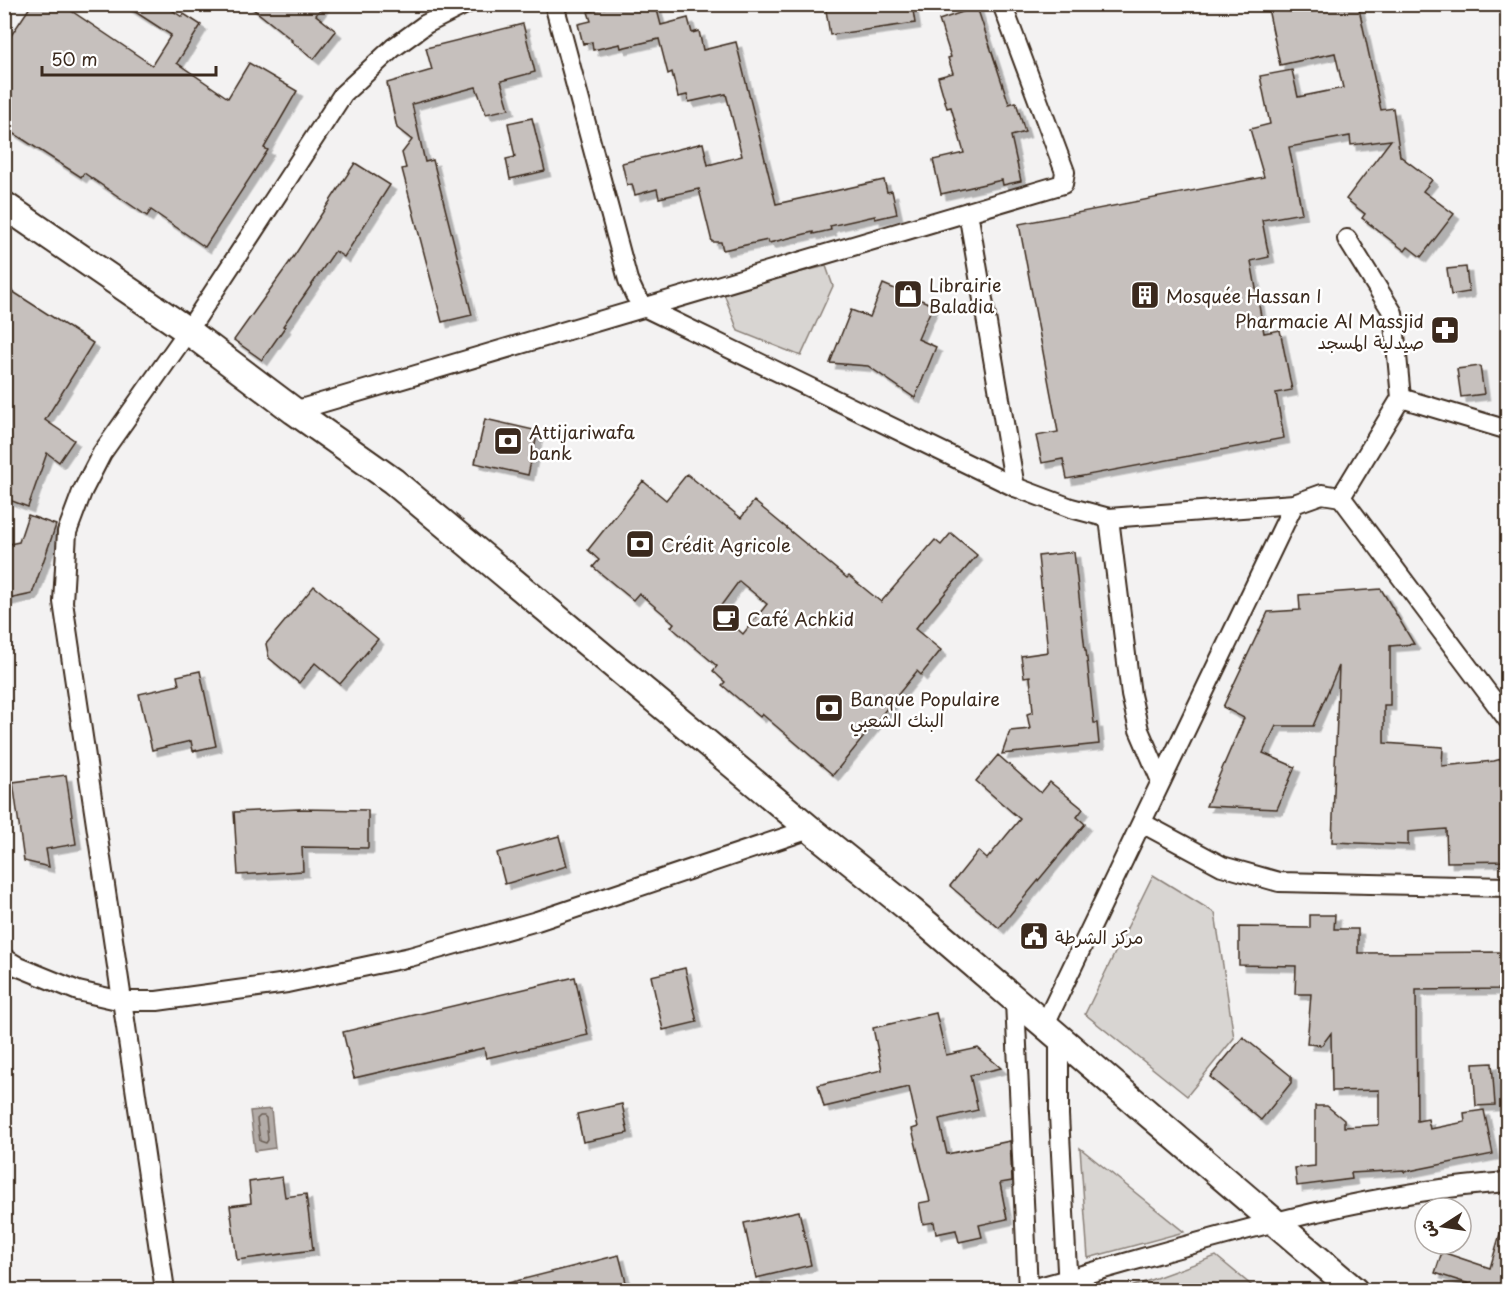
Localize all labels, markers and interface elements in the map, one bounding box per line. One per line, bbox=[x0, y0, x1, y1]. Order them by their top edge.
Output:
scale bar bbox=[42, 39, 216, 77]
text: 50 m bbox=[51, 45, 98, 72]
place label: Librairie Baladia bbox=[929, 271, 1001, 319]
shop icon: Librairie Baladia bbox=[892, 278, 924, 310]
building icon: Mosquée Hassan I bbox=[1129, 279, 1161, 311]
place label: Mosquée Hassan I bbox=[1166, 282, 1322, 309]
place label: Pharmacie Al Massjid صيدلية المسجد bbox=[1235, 307, 1424, 355]
pharmacy icon: Pharmacie Al Massjid صيدلية المسجد bbox=[1429, 314, 1461, 346]
place label: Attijariwafa bank bbox=[529, 418, 635, 466]
bank icon: Attijariwafa bank bbox=[492, 425, 524, 457]
bank icon: Crédit Agricole bbox=[624, 528, 656, 560]
place label: Crédit Agricole bbox=[661, 531, 791, 558]
cafe icon: Café Achkid bbox=[710, 602, 742, 634]
place label: Café Achkid bbox=[747, 605, 854, 632]
place label: Banque Populaire البنك الشعبي bbox=[850, 685, 1000, 737]
bank icon: Banque Populaire البنك الشعبي bbox=[813, 692, 845, 724]
public building icon: مركز الشرطة bbox=[1018, 920, 1050, 952]
place label: مركز الشرطة bbox=[1055, 923, 1144, 950]
north arrow bbox=[1413, 1196, 1473, 1256]
text: ش bbox=[1414, 1218, 1441, 1240]

